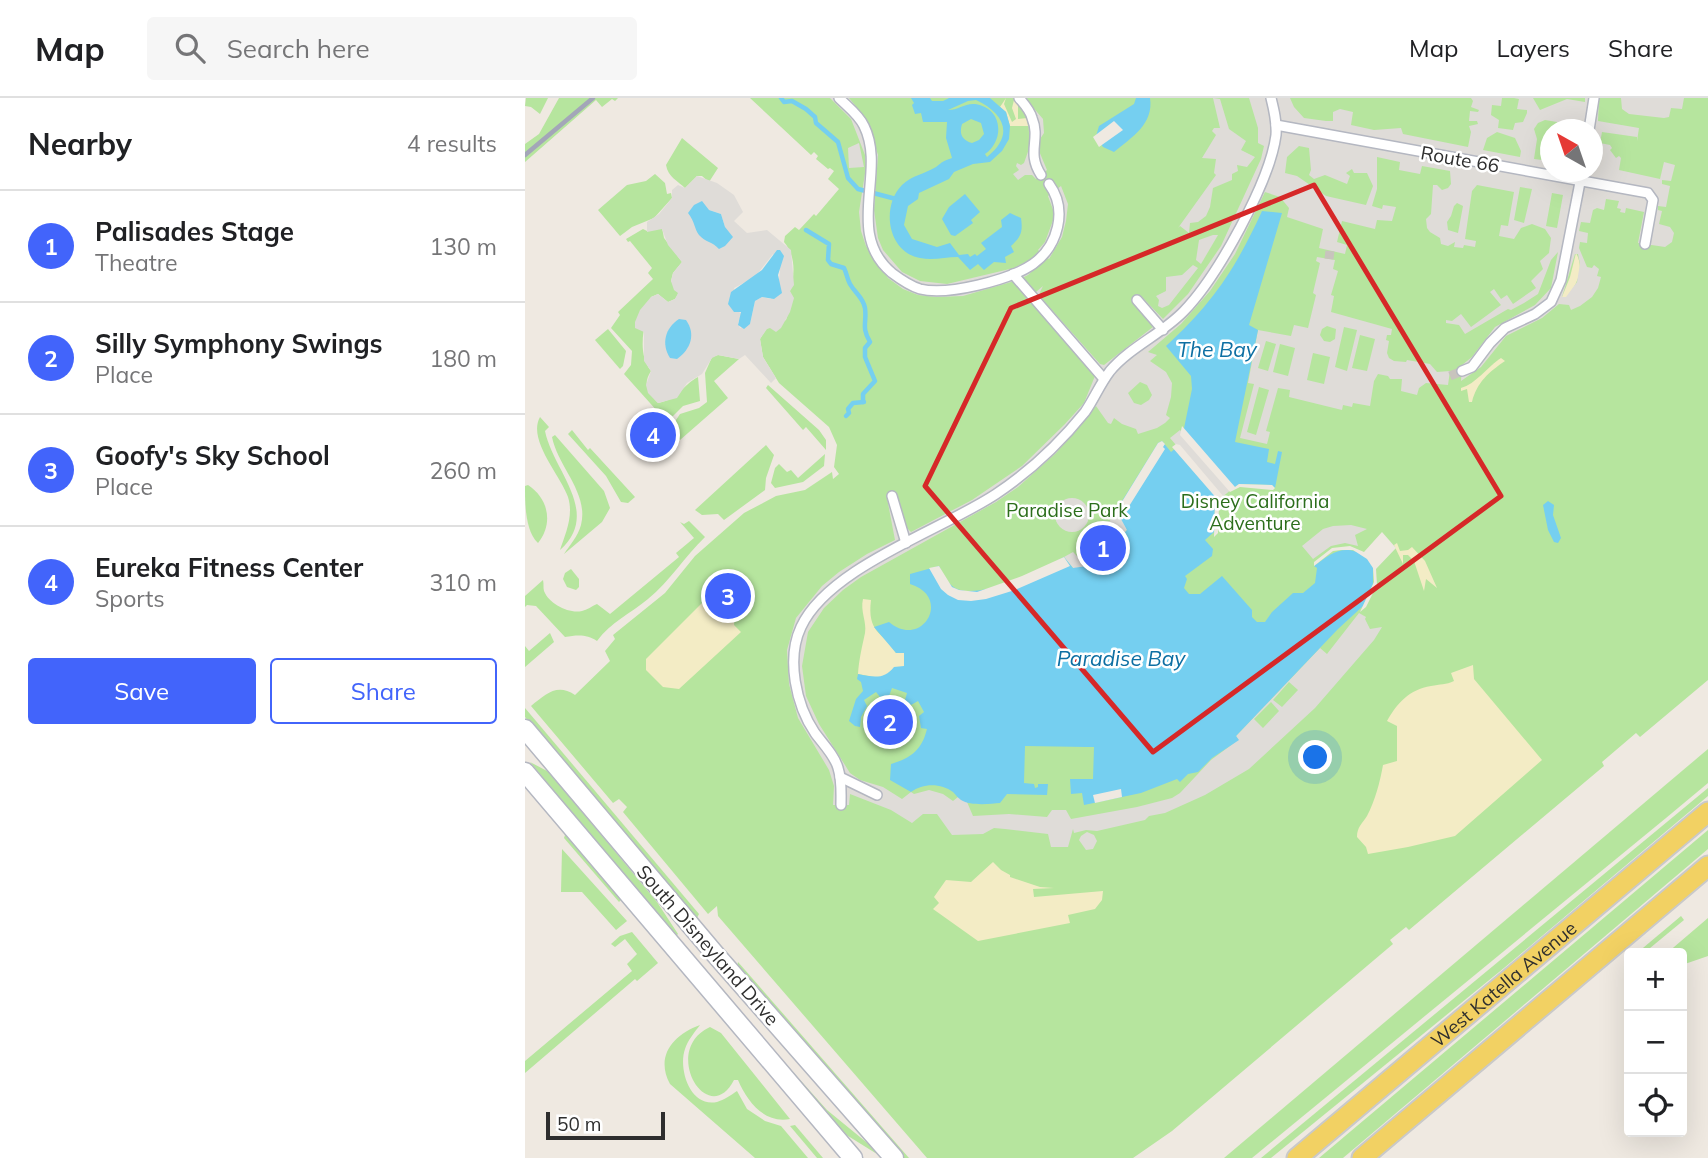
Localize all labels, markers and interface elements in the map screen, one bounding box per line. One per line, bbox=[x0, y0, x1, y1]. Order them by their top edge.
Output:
search box bbox=[147, 17, 637, 80]
text: Map bbox=[35, 28, 105, 69]
icon: search bbox=[171, 29, 209, 67]
text: Search here bbox=[227, 32, 370, 65]
text: Map bbox=[1409, 33, 1458, 63]
text: Layers bbox=[1496, 33, 1570, 63]
text: Share bbox=[1608, 33, 1673, 63]
north arrow bbox=[1540, 119, 1603, 182]
text: Nearby bbox=[28, 125, 132, 163]
text: 4 results bbox=[407, 129, 497, 158]
street label: Route 66 bbox=[1419, 140, 1501, 178]
text: Palisades Stage bbox=[95, 215, 294, 248]
text: 1 bbox=[44, 232, 58, 261]
text: 130 m bbox=[429, 232, 497, 261]
text: Theatre bbox=[95, 248, 177, 277]
text: Silly Symphony Swings bbox=[95, 327, 383, 360]
water label: The Bay bbox=[1177, 336, 1258, 362]
text: 2 bbox=[44, 344, 58, 373]
text: 180 m bbox=[429, 344, 497, 373]
text: Place bbox=[95, 360, 153, 389]
pin: 4 bbox=[630, 409, 676, 461]
text: Goofy's Sky School bbox=[95, 439, 330, 472]
text: 3 bbox=[44, 456, 58, 485]
text: 260 m bbox=[429, 456, 497, 485]
text: Place bbox=[95, 472, 153, 501]
park label: Disney California Adventure bbox=[1181, 489, 1329, 535]
park label: Paradise Park bbox=[1006, 498, 1128, 522]
pin: 1 bbox=[1080, 522, 1126, 574]
text: Eureka Fitness Center bbox=[95, 551, 363, 584]
text: 4 bbox=[44, 568, 58, 597]
text: 310 m bbox=[429, 568, 497, 597]
pin: 3 bbox=[705, 570, 751, 622]
text: Sports bbox=[95, 584, 165, 613]
water label: Paradise Bay bbox=[1057, 645, 1186, 671]
button: Save bbox=[28, 658, 256, 724]
button: Share bbox=[270, 658, 497, 724]
pin: 2 bbox=[867, 696, 913, 748]
your location bbox=[1298, 740, 1332, 774]
street label: South Disneyland Drive bbox=[632, 860, 784, 1030]
street label: West Katella Avenue bbox=[1426, 916, 1581, 1052]
map controls bbox=[1624, 948, 1687, 1137]
button: + bbox=[1624, 948, 1687, 1011]
button: − bbox=[1624, 1011, 1687, 1074]
button: locate bbox=[1624, 1074, 1687, 1137]
scale bar bbox=[546, 1109, 665, 1141]
text: 50 m bbox=[557, 1112, 601, 1136]

